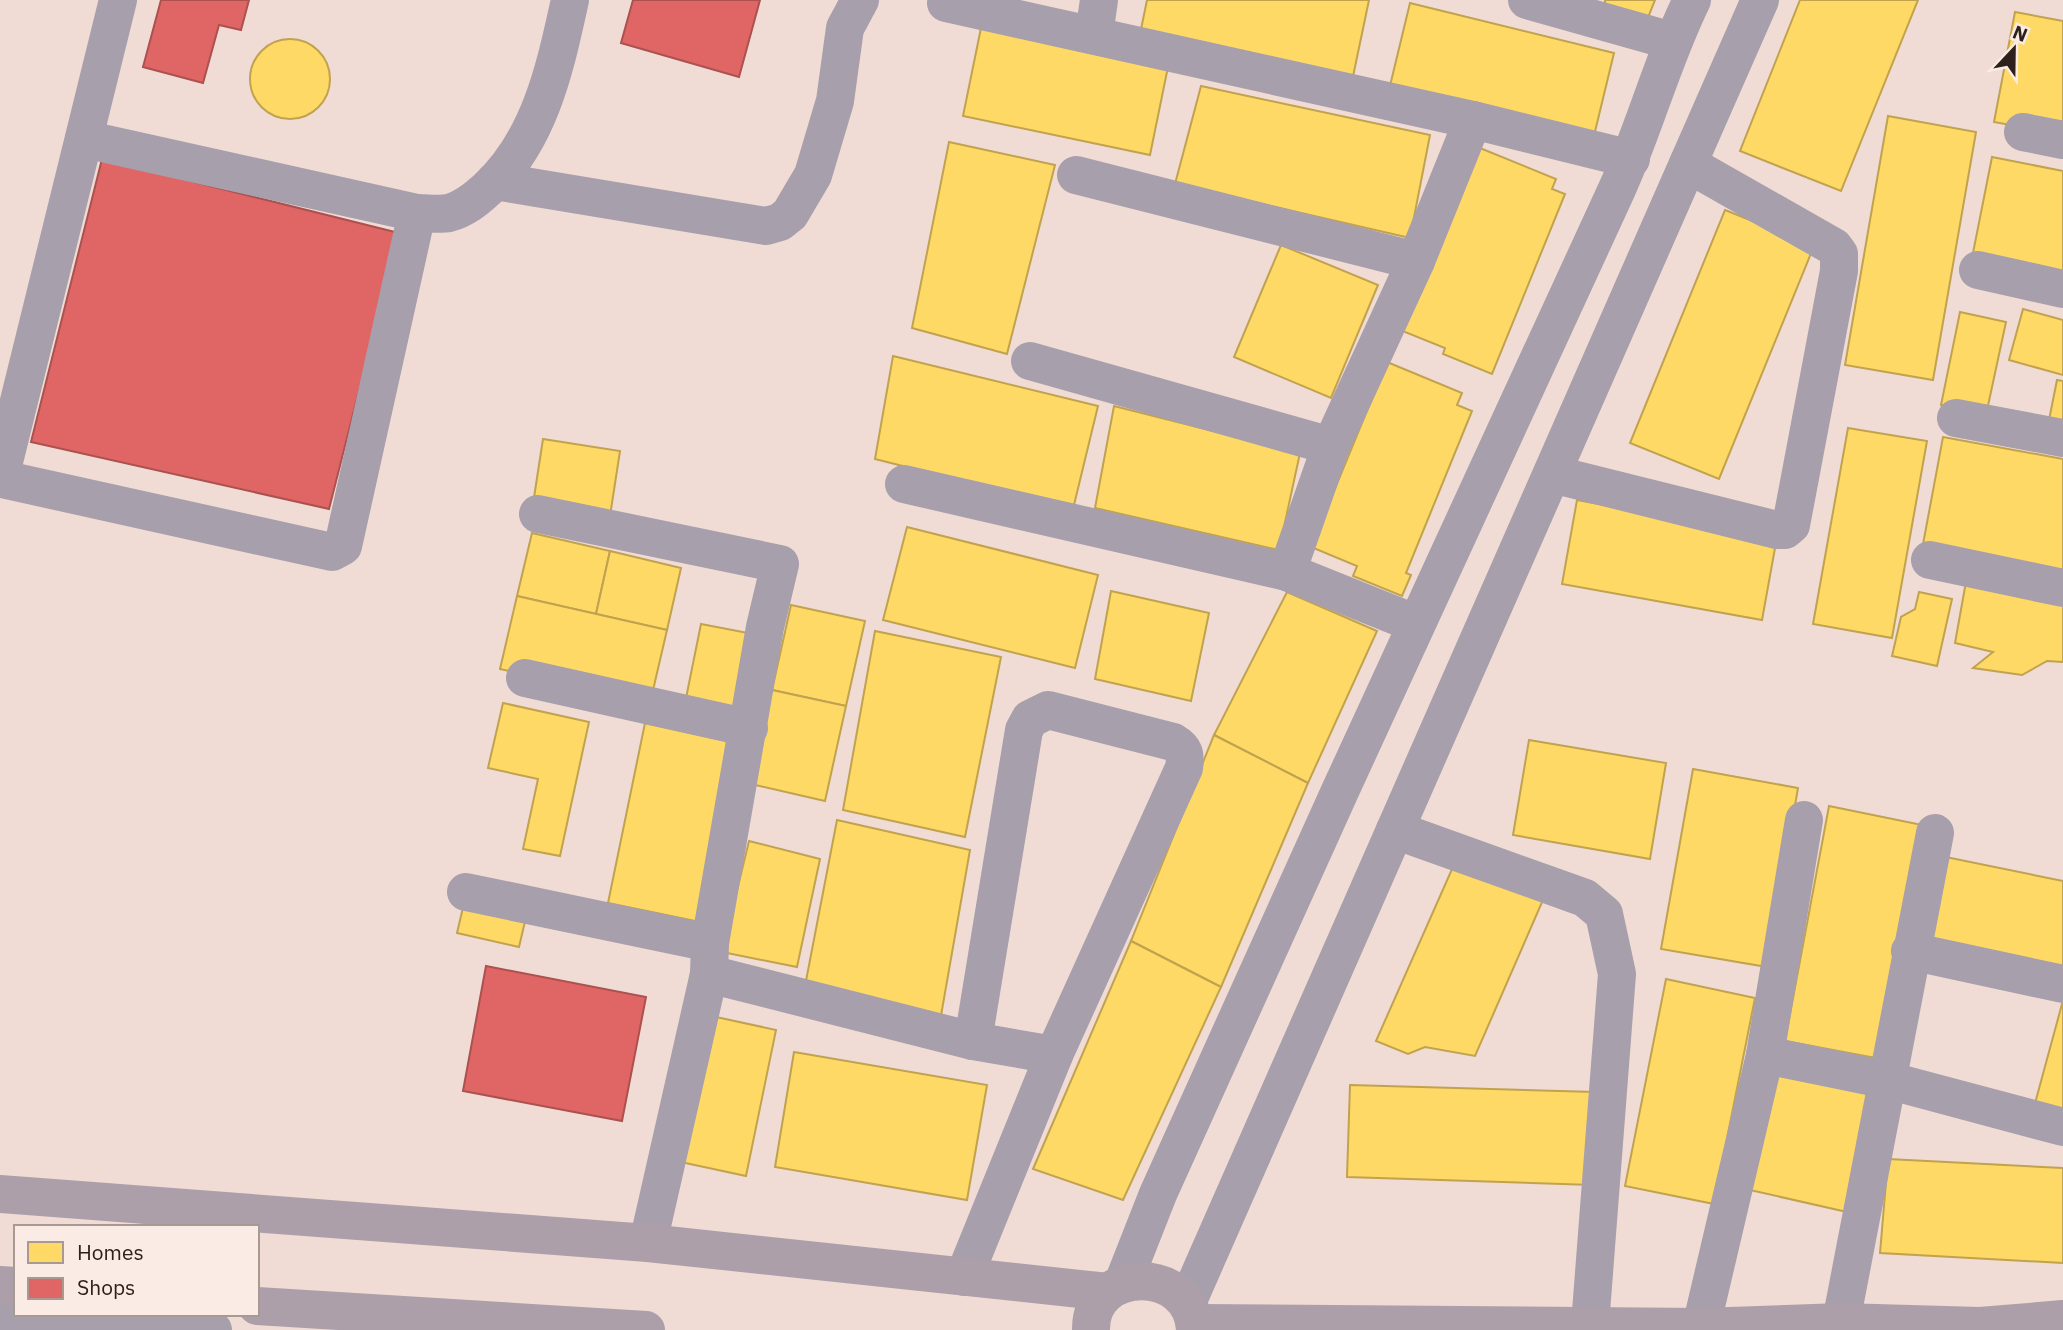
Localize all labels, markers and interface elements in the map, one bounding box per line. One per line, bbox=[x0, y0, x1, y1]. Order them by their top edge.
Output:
north arrow bbox=[1979, 14, 2049, 84]
text: N bbox=[2009, 20, 2031, 47]
legend bbox=[14, 1225, 259, 1316]
text: Homes bbox=[77, 1238, 144, 1266]
text: Shops bbox=[77, 1273, 135, 1301]

